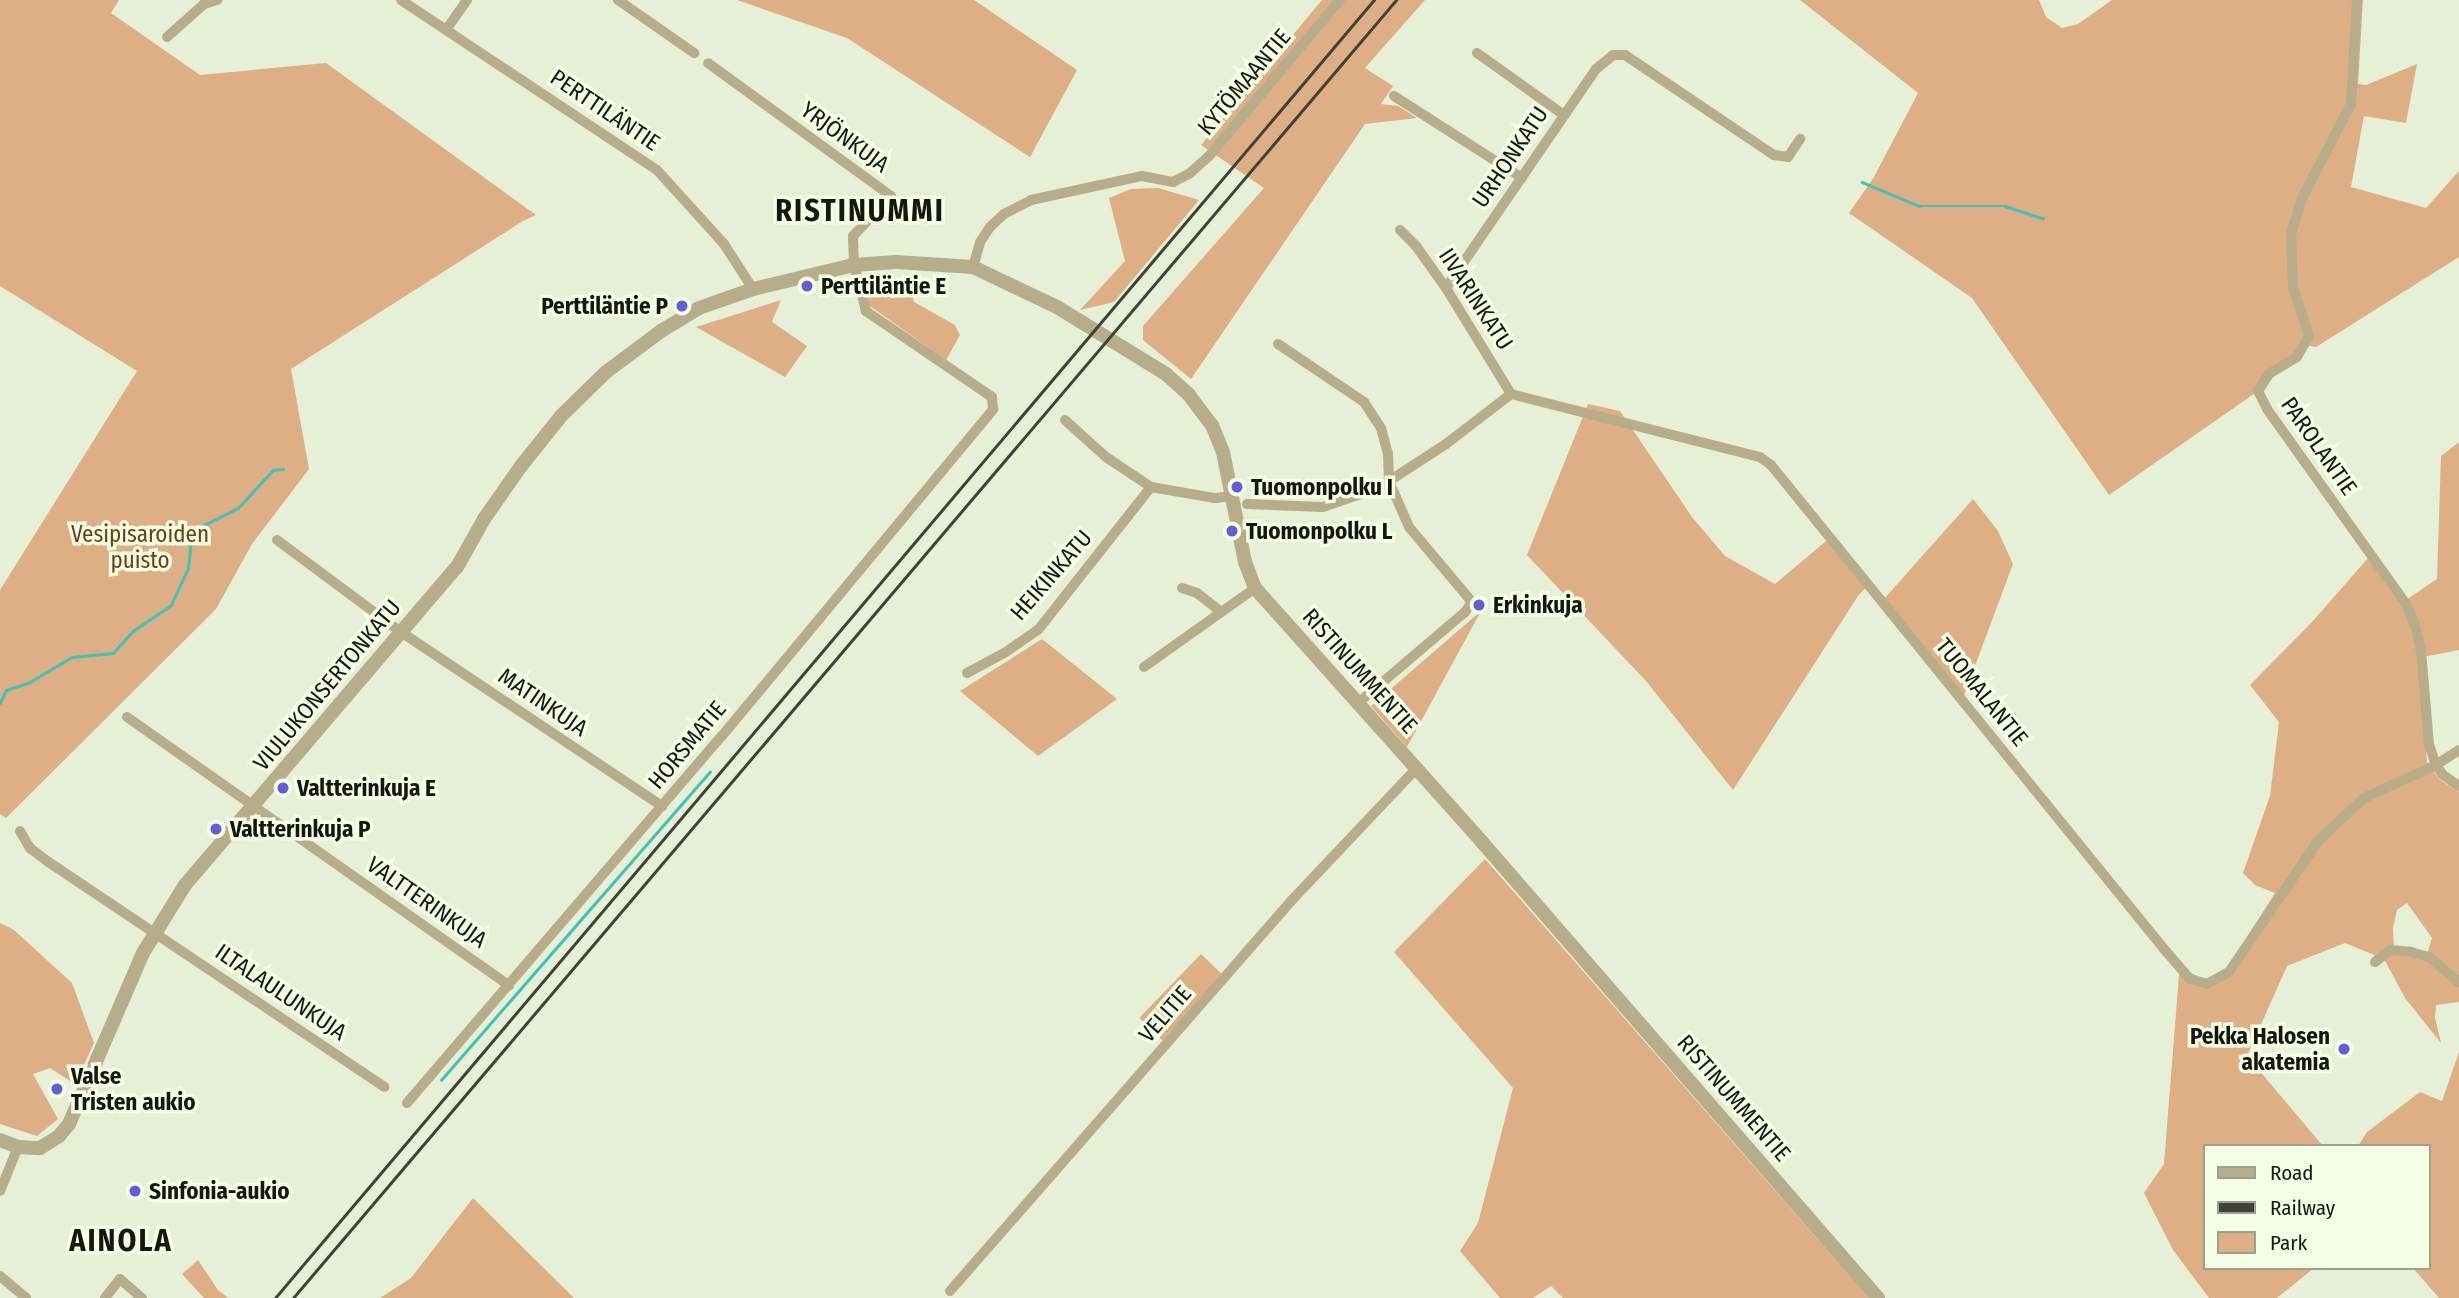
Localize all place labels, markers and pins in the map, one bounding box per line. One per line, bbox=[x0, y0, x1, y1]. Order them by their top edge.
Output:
place label: Perttiläntie E bbox=[821, 272, 946, 300]
marker: Perttiläntie E bbox=[799, 278, 815, 294]
place label: Perttiläntie P bbox=[541, 292, 668, 320]
marker: Perttiläntie P bbox=[674, 298, 690, 314]
place label: Tuomonpolku I bbox=[1251, 473, 1393, 501]
marker: Tuomonpolku I bbox=[1229, 479, 1245, 495]
place label: Tuomonpolku L bbox=[1246, 517, 1392, 545]
marker: Tuomonpolku L bbox=[1224, 523, 1240, 539]
place label: Erkinkuja bbox=[1493, 591, 1583, 619]
marker: Erkinkuja bbox=[1471, 597, 1487, 613]
place label: Valtterinkuja E bbox=[297, 774, 436, 802]
marker: Valtterinkuja E bbox=[275, 780, 291, 796]
place label: Valtterinkuja P bbox=[230, 815, 371, 843]
marker: Valtterinkuja P bbox=[208, 821, 224, 837]
place label: Pekka Halosen akatemia bbox=[2190, 1022, 2330, 1076]
marker: Pekka Halosen akatemia bbox=[2336, 1041, 2352, 1057]
place label: Valse Tristen aukio bbox=[71, 1062, 196, 1116]
marker: Valse Tristen aukio bbox=[49, 1081, 65, 1097]
place label: Sinfonia-aukio bbox=[149, 1177, 289, 1205]
marker: Sinfonia-aukio bbox=[127, 1183, 143, 1199]

